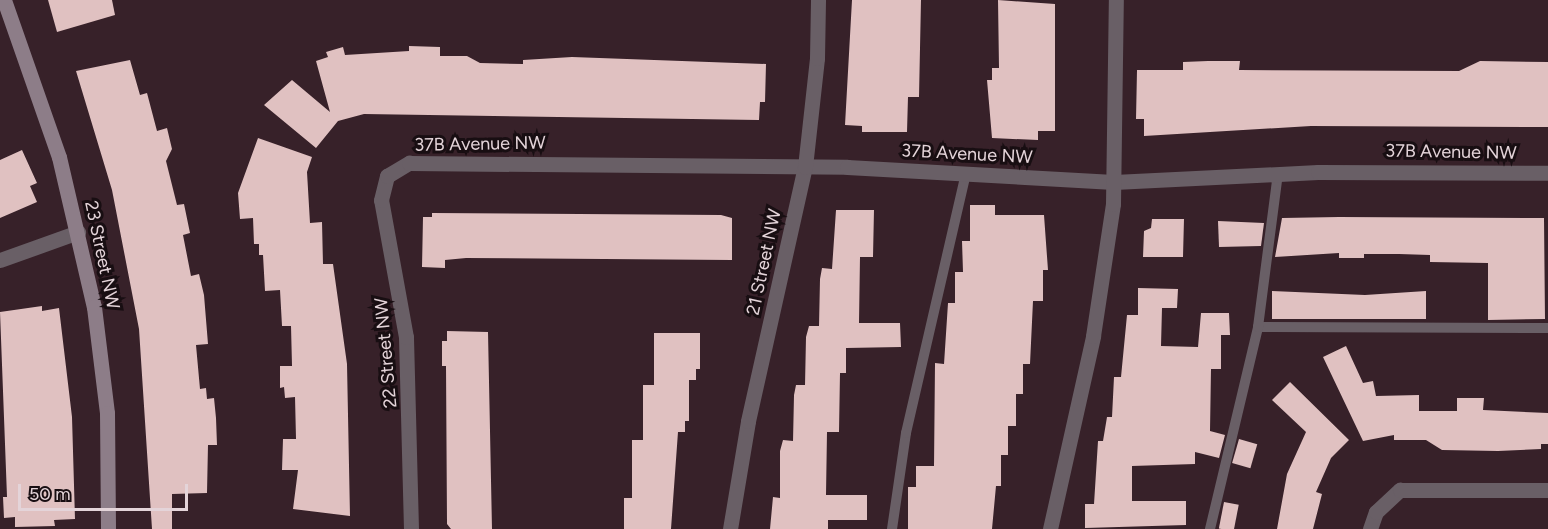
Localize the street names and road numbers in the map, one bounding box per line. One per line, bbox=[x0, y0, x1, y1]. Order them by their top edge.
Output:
street label: 37B Avenue NW bbox=[414, 132, 546, 156]
street label: 37B Avenue NW bbox=[901, 140, 1033, 168]
street label: 37B Avenue NW bbox=[1385, 140, 1517, 164]
street label: 23 Street NW bbox=[80, 199, 124, 311]
street label: 21 Street NW bbox=[742, 207, 786, 317]
street label: 22 Street NW bbox=[370, 297, 402, 409]

